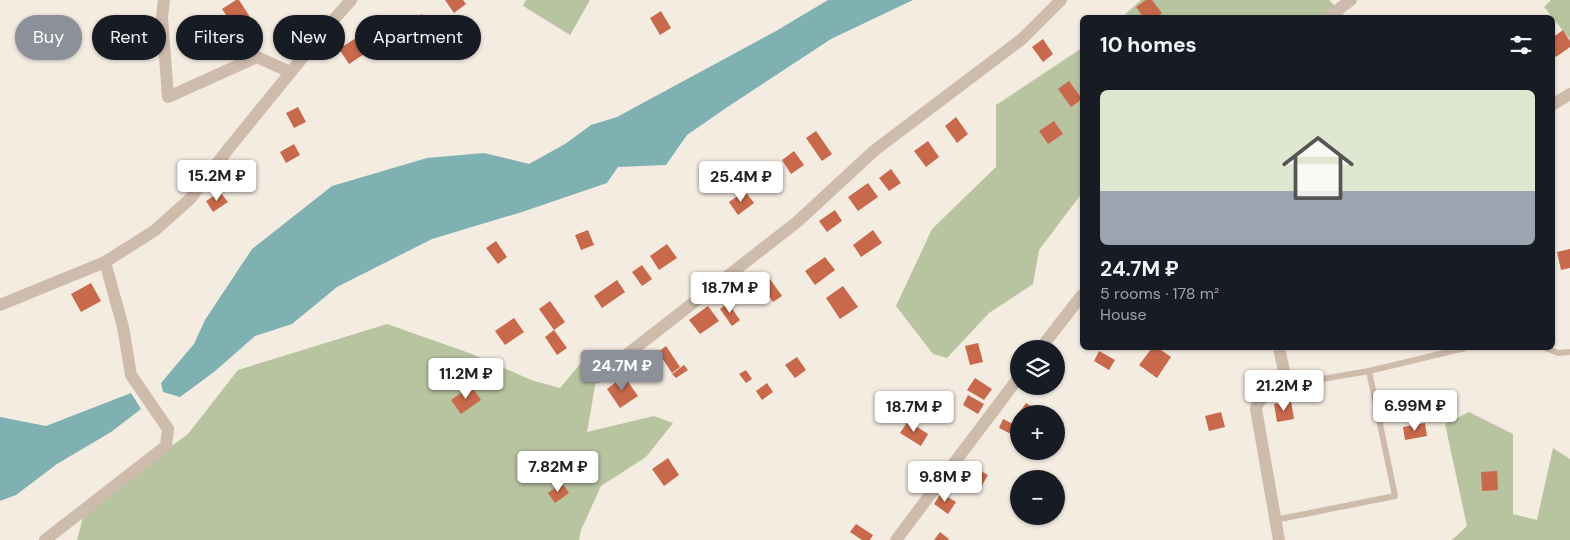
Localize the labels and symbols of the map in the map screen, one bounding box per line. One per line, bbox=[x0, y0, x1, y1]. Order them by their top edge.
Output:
pin: 15.2M ₽ bbox=[171, 160, 263, 202]
pin: 25.4M ₽ bbox=[695, 160, 787, 203]
pin: 18.7M ₽ bbox=[684, 272, 776, 314]
pin: 24.7M ₽ bbox=[576, 350, 668, 392]
pin: 11.2M ₽ bbox=[420, 358, 512, 400]
pin: 21.2M ₽ bbox=[1238, 370, 1330, 412]
pin: 18.7M ₽ bbox=[868, 390, 960, 433]
pin: 6.99M ₽ bbox=[1369, 390, 1461, 432]
pin: 7.82M ₽ bbox=[512, 450, 604, 493]
pin: 9.8M ₽ bbox=[904, 460, 986, 503]

